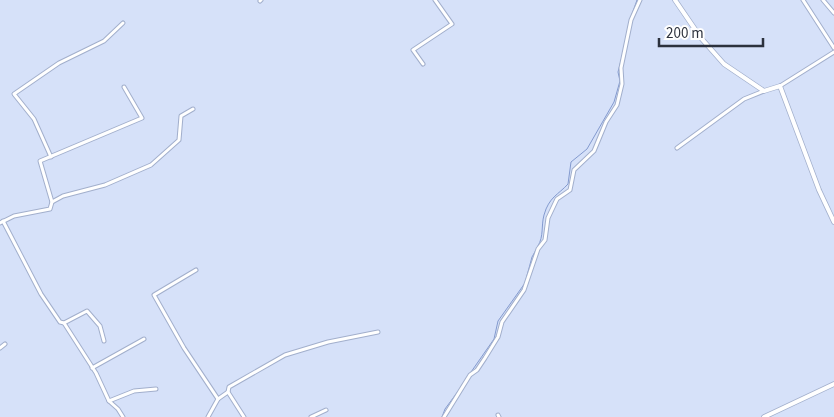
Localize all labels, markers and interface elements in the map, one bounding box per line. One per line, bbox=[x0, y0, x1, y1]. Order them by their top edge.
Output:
scale bar bbox=[659, 15, 763, 47]
text: 200 m bbox=[666, 23, 704, 44]

